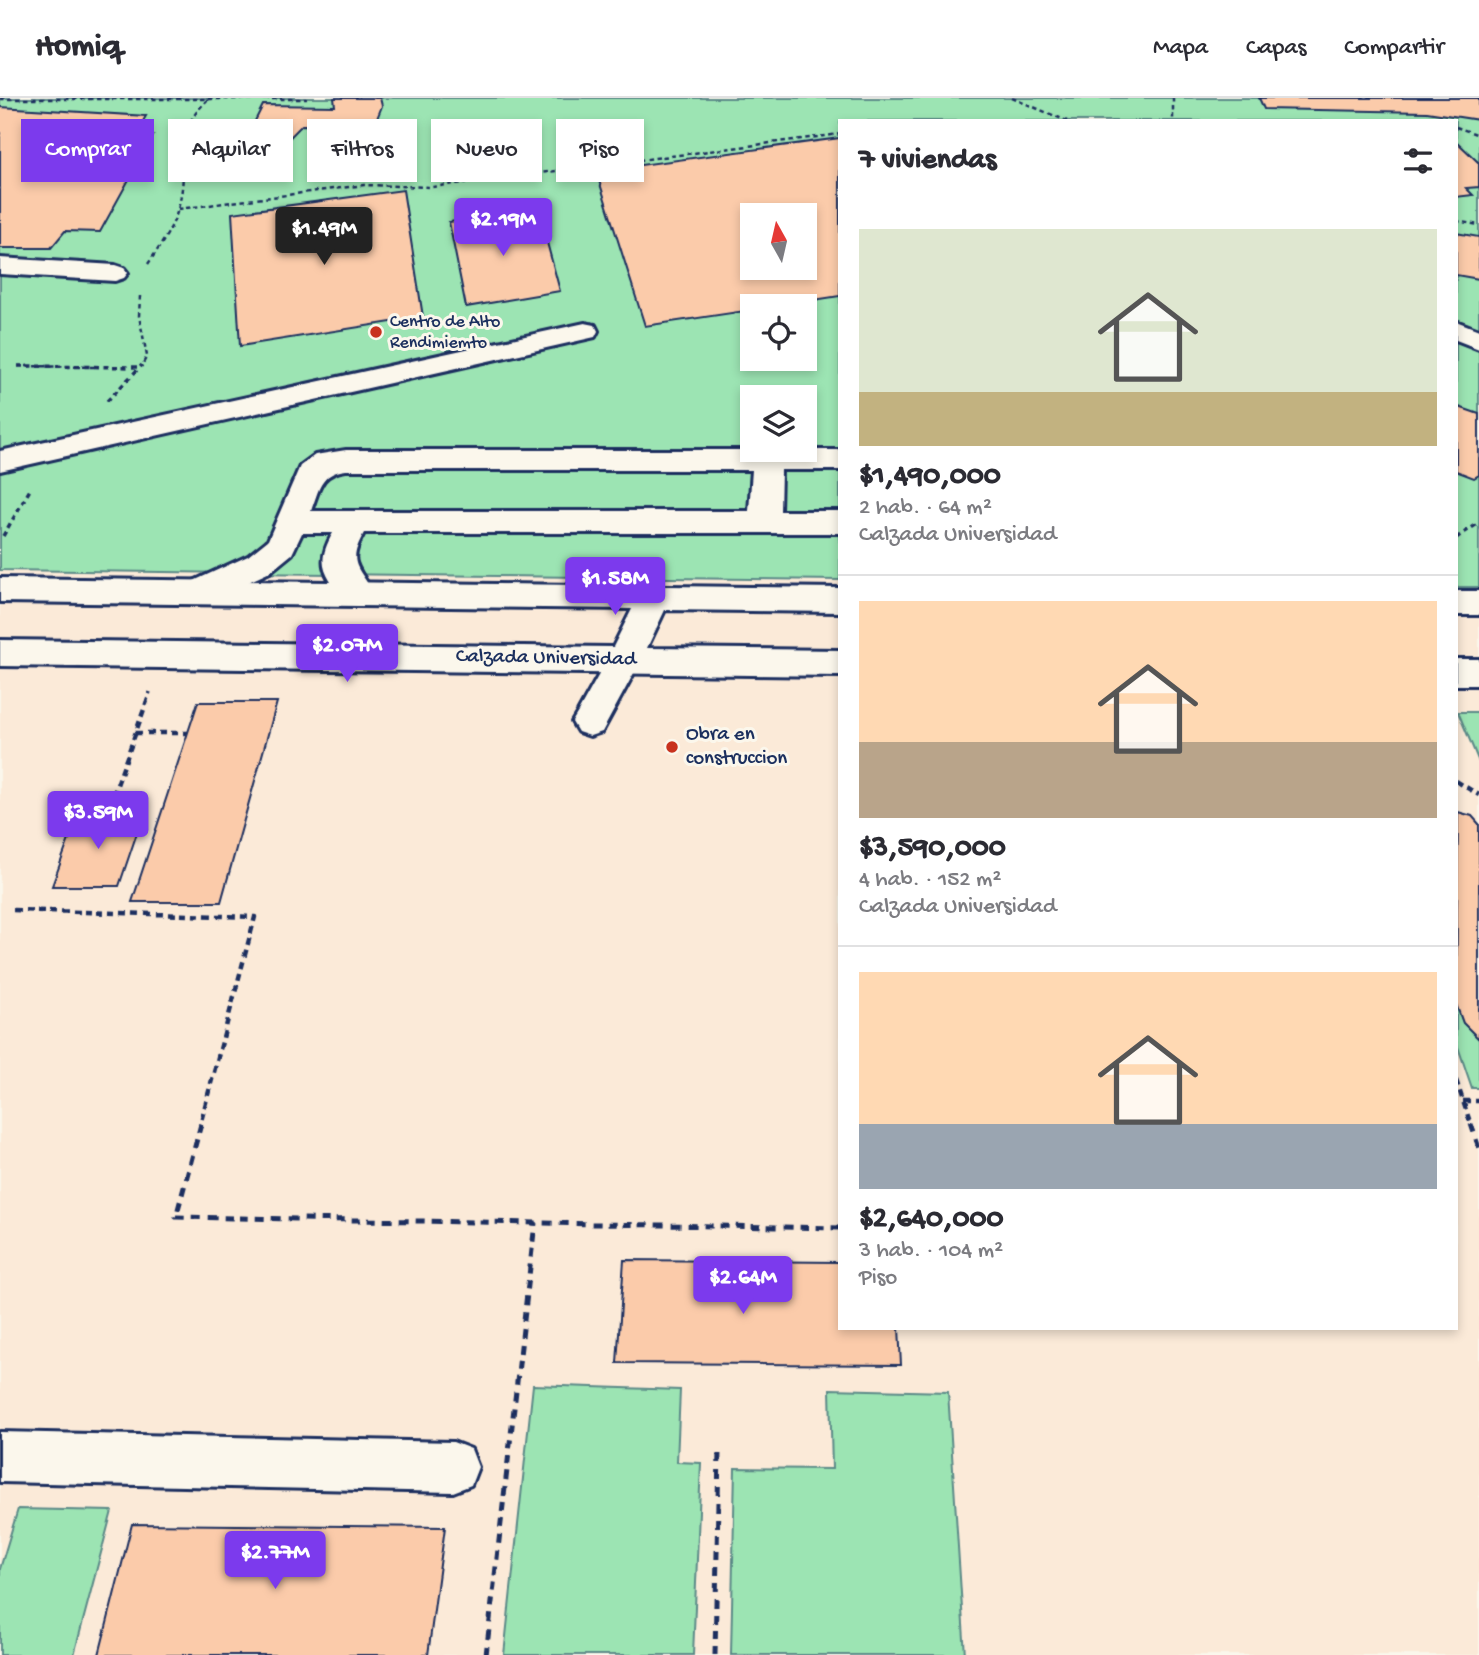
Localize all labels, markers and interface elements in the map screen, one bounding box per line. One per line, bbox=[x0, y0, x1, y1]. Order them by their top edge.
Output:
text: Homiq bbox=[35, 29, 121, 67]
text: Mapa bbox=[1153, 34, 1208, 63]
text: Capas bbox=[1246, 34, 1306, 63]
text: Compartir bbox=[1344, 34, 1444, 63]
chip: Comprar bbox=[21, 119, 154, 182]
chip: Alquilar bbox=[168, 119, 293, 182]
chip: Filtros bbox=[307, 119, 417, 182]
chip: Nuevo bbox=[431, 119, 542, 182]
chip: Piso bbox=[556, 119, 644, 182]
icon: filters bbox=[1399, 142, 1437, 180]
text: 7 viviendas bbox=[859, 144, 996, 179]
pin: $2.19M bbox=[446, 198, 560, 258]
north arrow bbox=[740, 203, 817, 280]
map controls bbox=[740, 203, 817, 462]
text: $2.19M bbox=[470, 207, 536, 234]
pin: $1.49M bbox=[267, 208, 381, 267]
text: $1.49M bbox=[291, 216, 357, 243]
icon: home bbox=[1085, 274, 1211, 400]
button: locate bbox=[740, 294, 817, 371]
place label: Centro de Alto Rendimiemto bbox=[390, 312, 500, 354]
marker: Centro de Alto Rendimiemto bbox=[368, 324, 384, 340]
button: layers bbox=[740, 385, 817, 462]
text: $1,490,000 bbox=[859, 460, 1001, 495]
text: 2 hab. · 64 m² bbox=[859, 495, 992, 522]
text: Calzada Universidad bbox=[859, 522, 1056, 549]
pin: $1.58M bbox=[558, 558, 672, 617]
text: $1.58M bbox=[581, 566, 649, 593]
pin: $2.07M bbox=[290, 624, 404, 684]
text: $2.07M bbox=[312, 633, 382, 660]
street label: Calzada Universidad bbox=[456, 645, 638, 673]
icon: home bbox=[1085, 646, 1211, 772]
place label: Obra en construccion bbox=[686, 723, 787, 772]
marker: Obra en construccion bbox=[664, 739, 680, 755]
pin: $3.59M bbox=[41, 792, 155, 851]
text: $3.59M bbox=[63, 800, 133, 827]
text: $3,590,000 bbox=[859, 832, 1006, 867]
text: 4 hab. · 152 m² bbox=[859, 867, 1001, 894]
text: Calzada Universidad bbox=[859, 894, 1056, 921]
icon: home bbox=[1085, 1017, 1211, 1143]
text: $2,640,000 bbox=[859, 1203, 1004, 1238]
text: 3 hab. · 104 m² bbox=[859, 1238, 1003, 1265]
pin: $2.64M bbox=[686, 1256, 800, 1316]
text: $2.64M bbox=[709, 1265, 777, 1292]
text: Piso bbox=[859, 1265, 897, 1292]
pin: $2.77M bbox=[218, 1532, 332, 1591]
text: $2.77M bbox=[241, 1540, 309, 1567]

